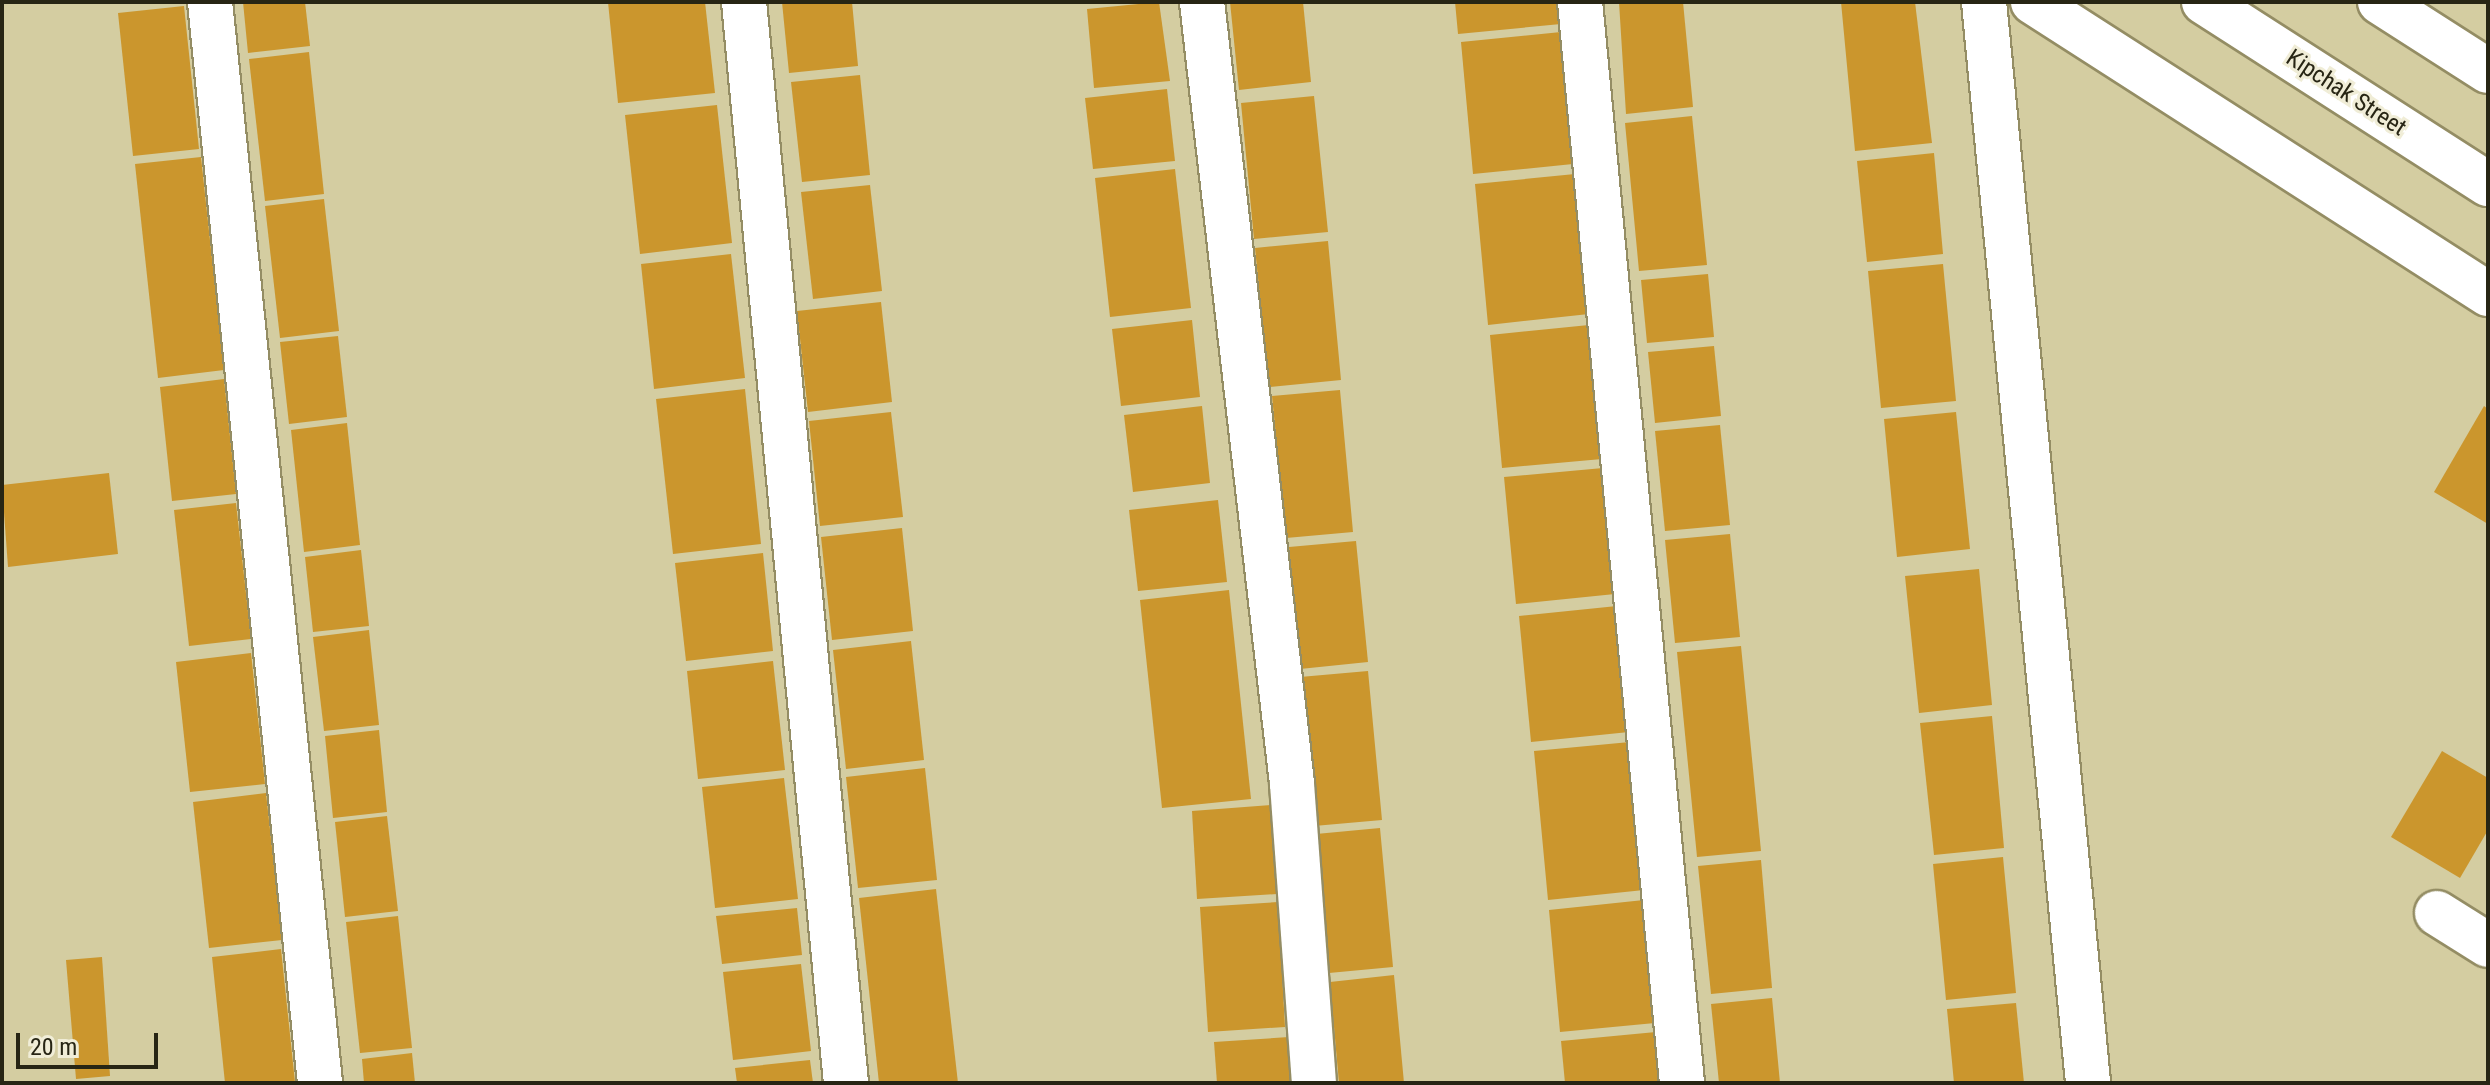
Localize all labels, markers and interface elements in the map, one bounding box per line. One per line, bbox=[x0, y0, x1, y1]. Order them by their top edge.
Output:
street label: Kipchak Street bbox=[2281, 44, 2411, 142]
scale bar bbox=[20, 1017, 162, 1067]
text: 20 m bbox=[30, 1033, 77, 1061]

